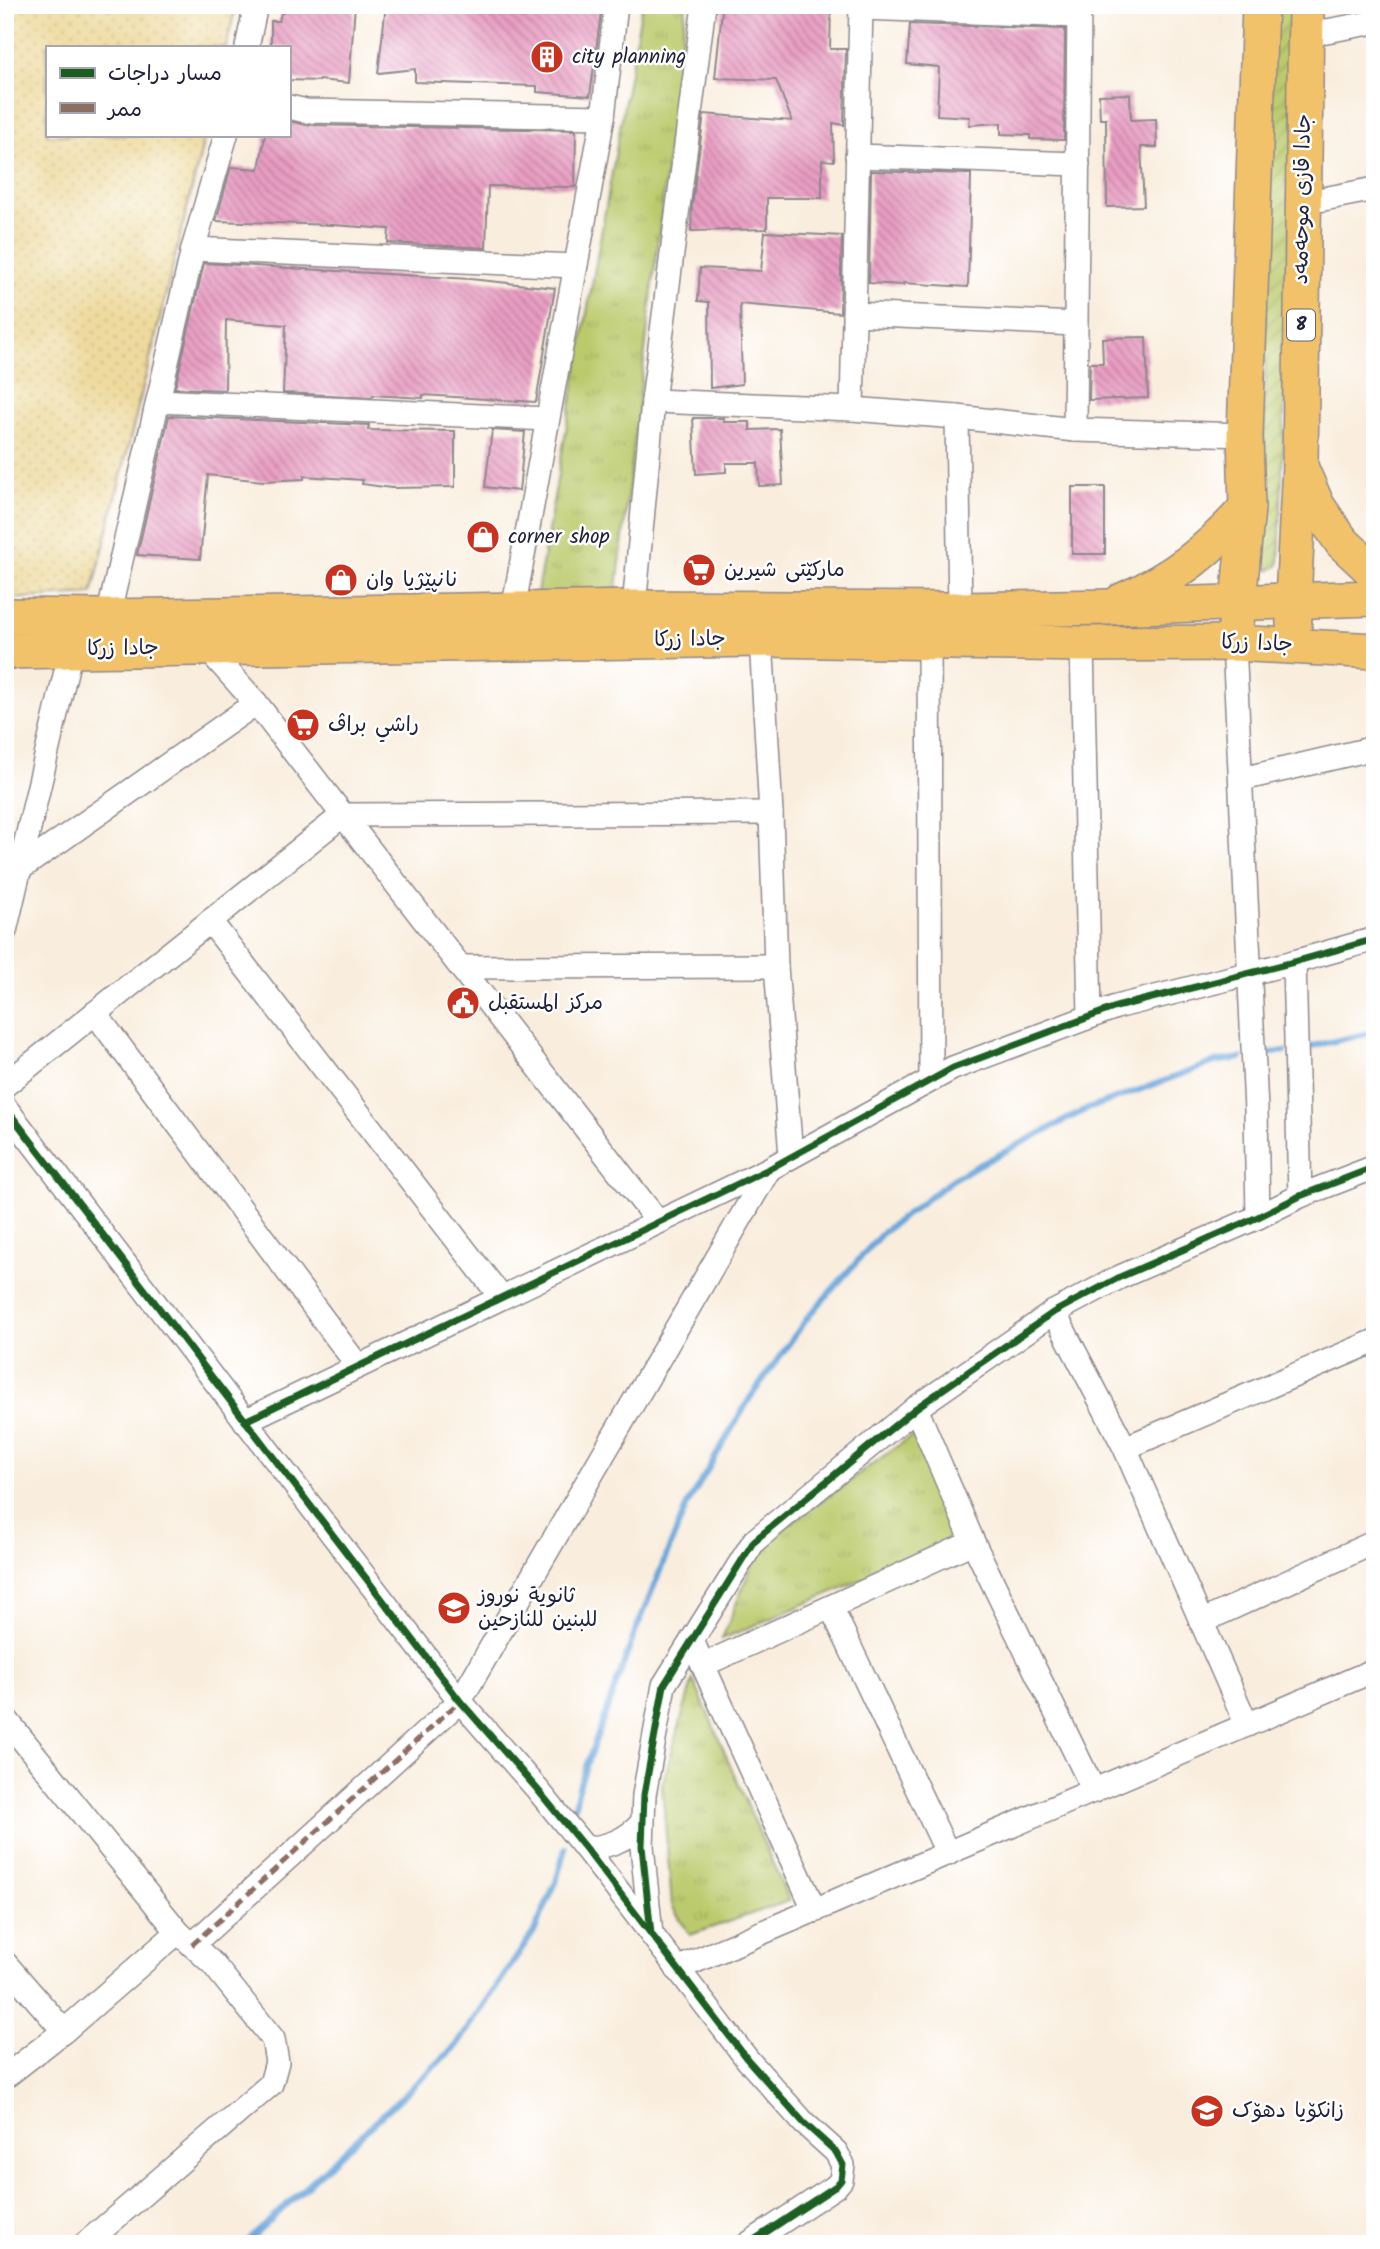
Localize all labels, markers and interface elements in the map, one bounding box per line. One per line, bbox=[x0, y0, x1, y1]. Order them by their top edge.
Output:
building icon: city planning bbox=[528, 38, 566, 76]
place label: city planning bbox=[572, 41, 686, 74]
legend bbox=[46, 46, 290, 136]
text: مسار دراجات bbox=[108, 58, 222, 91]
text: ممر bbox=[106, 94, 142, 127]
street label: جادا قازی موحەمەد bbox=[1285, 113, 1321, 285]
road number: 8 bbox=[1287, 310, 1315, 340]
shop icon: corner shop bbox=[464, 518, 502, 556]
place label: corner shop bbox=[508, 521, 610, 554]
supermarket icon: مارکێتی شیرین bbox=[680, 551, 718, 589]
place label: مارکێتی شیرین bbox=[724, 554, 845, 587]
shop icon: نانپێژیا وان bbox=[322, 561, 360, 599]
place label: نانپێژیا وان bbox=[366, 564, 457, 597]
street label: جادا زرکا bbox=[654, 623, 726, 657]
street label: جادا زرکا bbox=[1221, 626, 1293, 662]
street label: جادا زرکا bbox=[87, 632, 159, 666]
supermarket icon: راشي براڤ bbox=[284, 706, 322, 744]
place label: راشي براڤ bbox=[328, 709, 419, 743]
public building icon: مركز المستقبل bbox=[444, 984, 482, 1022]
place label: مركز المستقبل bbox=[488, 987, 603, 1020]
place label: ثانوية نوروز للبنين للنازحين bbox=[476, 1580, 597, 1637]
school or university icon: ثانوية نوروز للبنين للنازحين bbox=[435, 1589, 473, 1627]
school or university icon: زانکۆیا دهۆک bbox=[1188, 2092, 1226, 2130]
place label: زانکۆیا دهۆک bbox=[1232, 2095, 1344, 2128]

